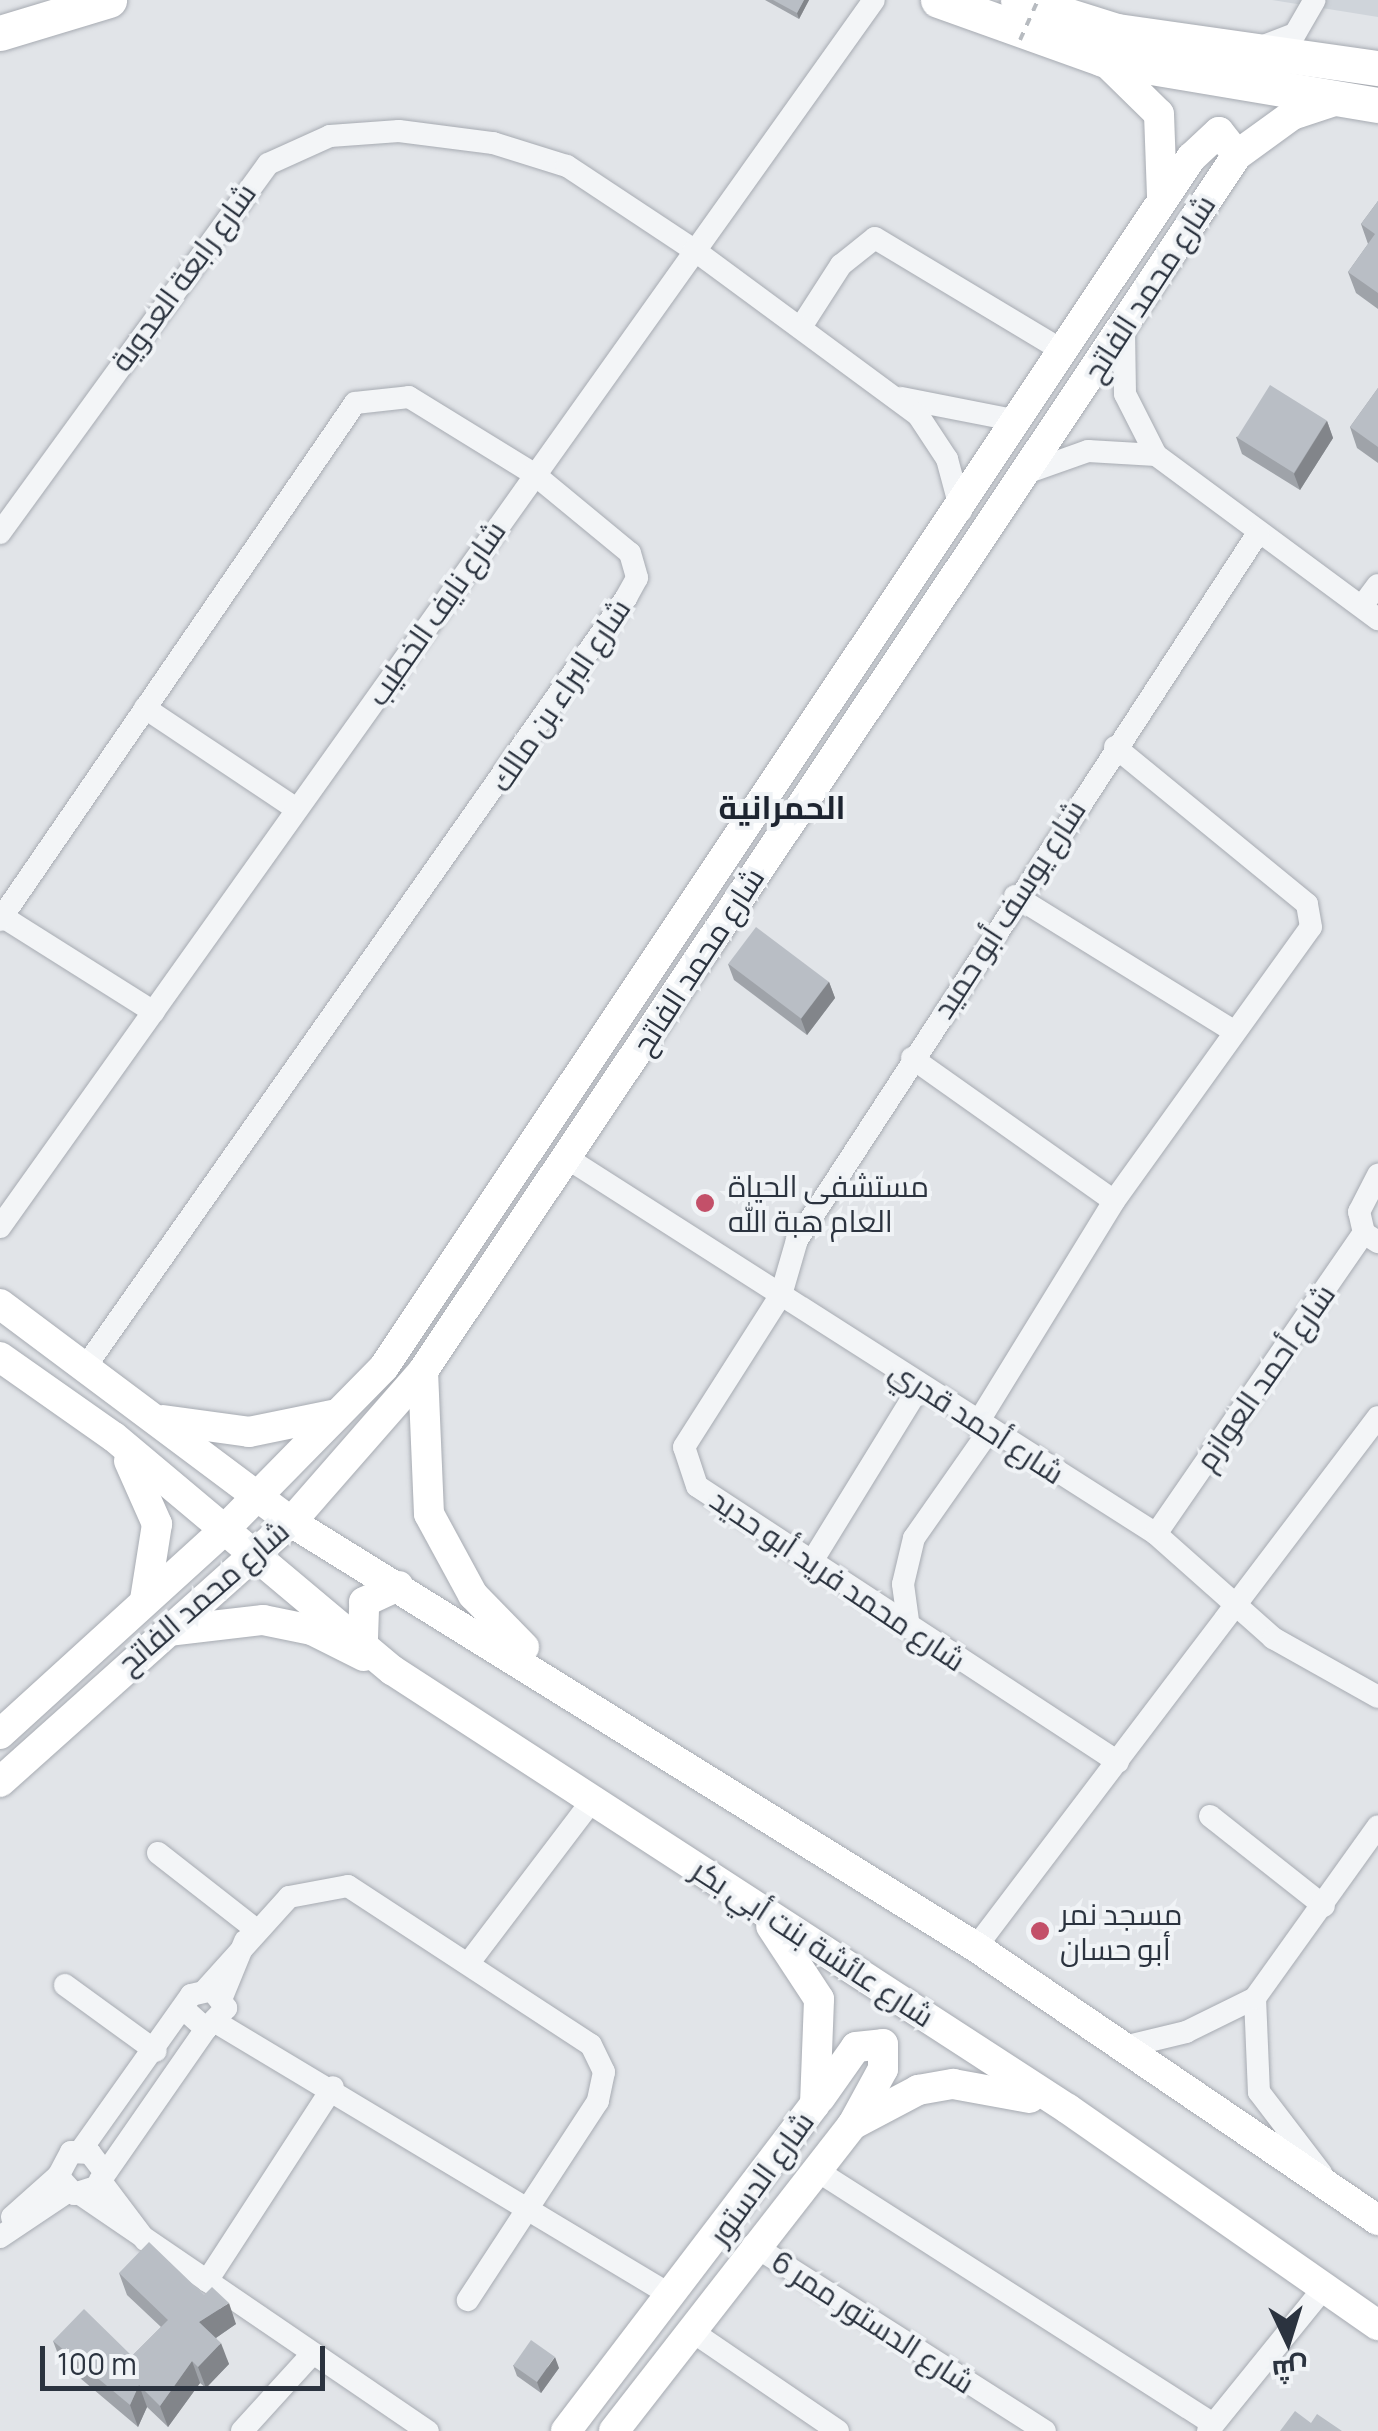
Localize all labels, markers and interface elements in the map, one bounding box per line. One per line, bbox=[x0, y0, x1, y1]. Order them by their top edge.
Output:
street label: شارع رابعة العدوية bbox=[103, 176, 263, 378]
street label: شارع محمد الفاتح bbox=[1075, 188, 1223, 388]
street label: شارع نايف الخطيب bbox=[359, 514, 513, 712]
street label: شارع البراء بن مالك bbox=[482, 592, 638, 798]
district label: الحمرانية bbox=[718, 788, 846, 826]
street label: شارع يوسف أبو حميد bbox=[925, 793, 1093, 1025]
street label: شارع محمد الفاتح bbox=[624, 861, 772, 1061]
place label: مستشفى الحياة العام هبة الله bbox=[728, 1168, 929, 1238]
marker: مستشفى الحياة العام هبة الله bbox=[692, 1190, 718, 1216]
street label: شارع أحمد العوازم bbox=[1188, 1277, 1342, 1477]
street label: شارع أحمد قدري bbox=[883, 1352, 1071, 1492]
street label: شارع محمد فريد أبو حديد bbox=[704, 1481, 972, 1679]
street label: شارع محمد الفاتح bbox=[110, 1513, 296, 1681]
street label: شارع عائشة بنت أبي بكر bbox=[686, 1852, 940, 2034]
place label: مسجد نمر أبو حسان bbox=[1060, 1896, 1182, 1966]
marker: مسجد نمر أبو حسان bbox=[1029, 1920, 1051, 1942]
street label: شارع الدستور bbox=[701, 2105, 821, 2251]
street label: شارع الدستور ممر 6 bbox=[765, 2243, 981, 2401]
north arrow bbox=[1238, 2291, 1338, 2391]
scale bar bbox=[45, 2326, 330, 2388]
text: 100 m bbox=[57, 2343, 137, 2384]
text: ش bbox=[1271, 2351, 1309, 2391]

